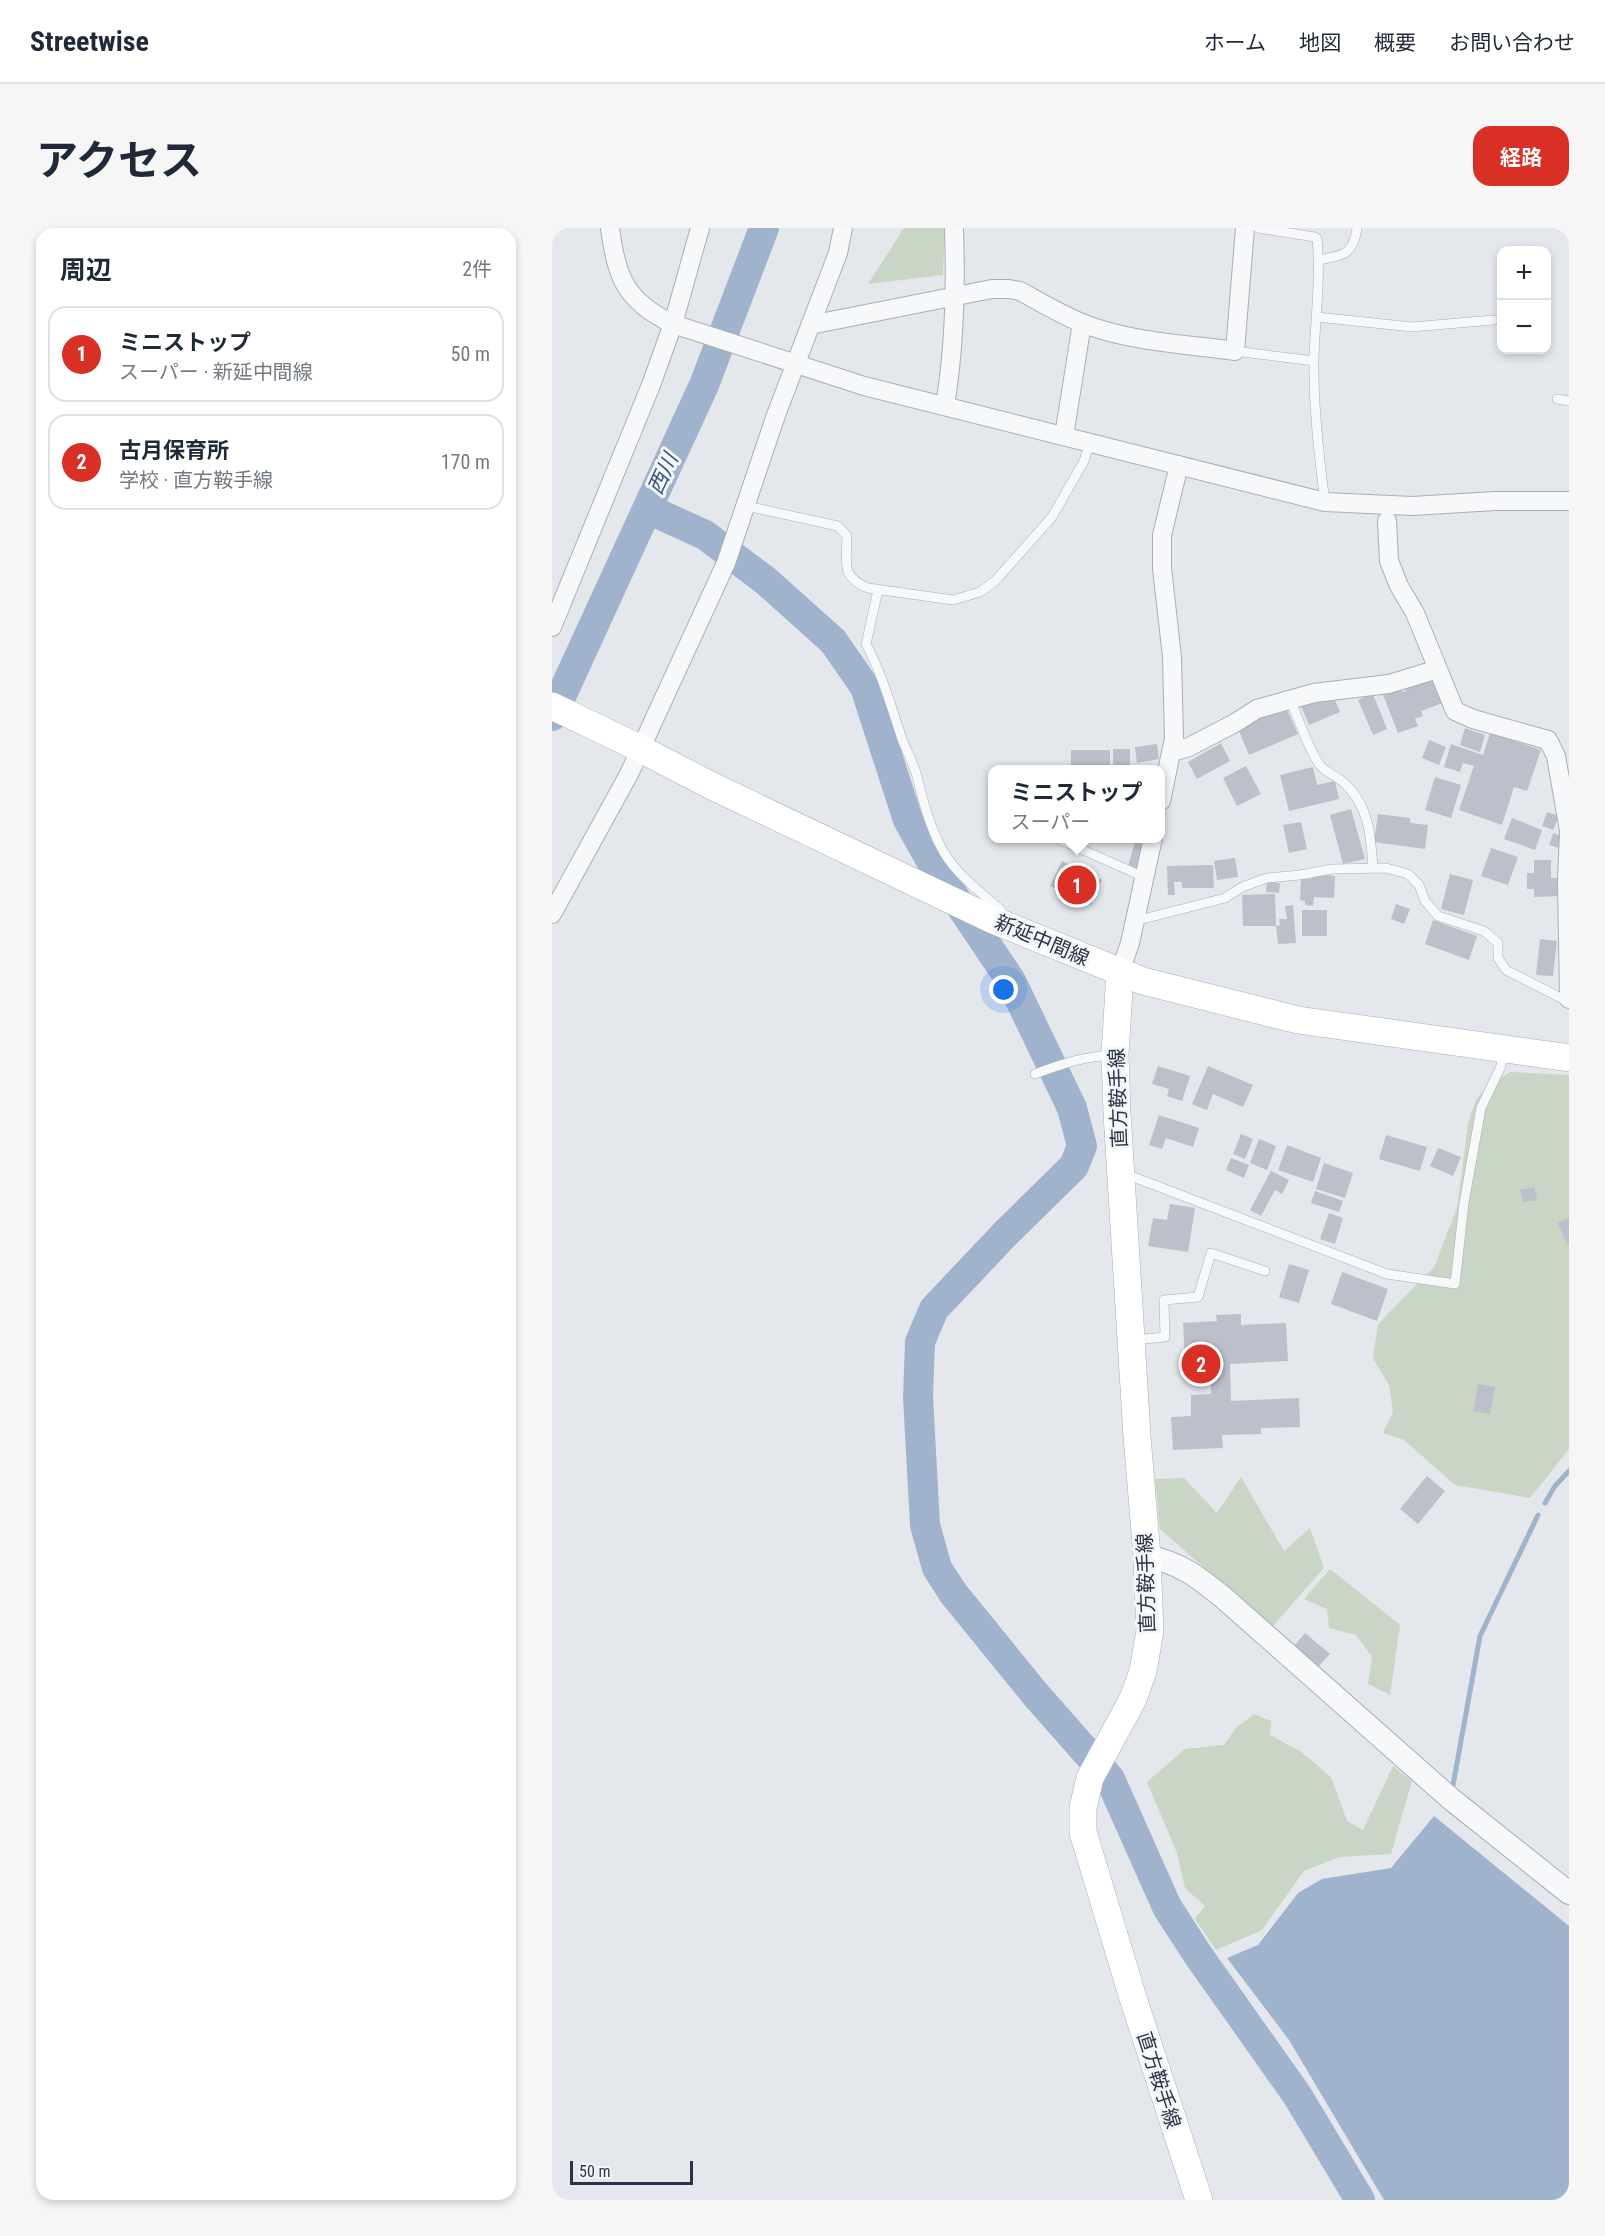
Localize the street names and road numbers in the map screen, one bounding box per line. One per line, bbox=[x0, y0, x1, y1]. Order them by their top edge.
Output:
street label: 新延中間線 bbox=[991, 909, 1093, 971]
street label: 直方鞍手線 bbox=[1104, 1048, 1132, 1148]
street label: 直方鞍手線 bbox=[1132, 1533, 1160, 1633]
street label: 直方鞍手線 bbox=[1132, 2029, 1186, 2131]

